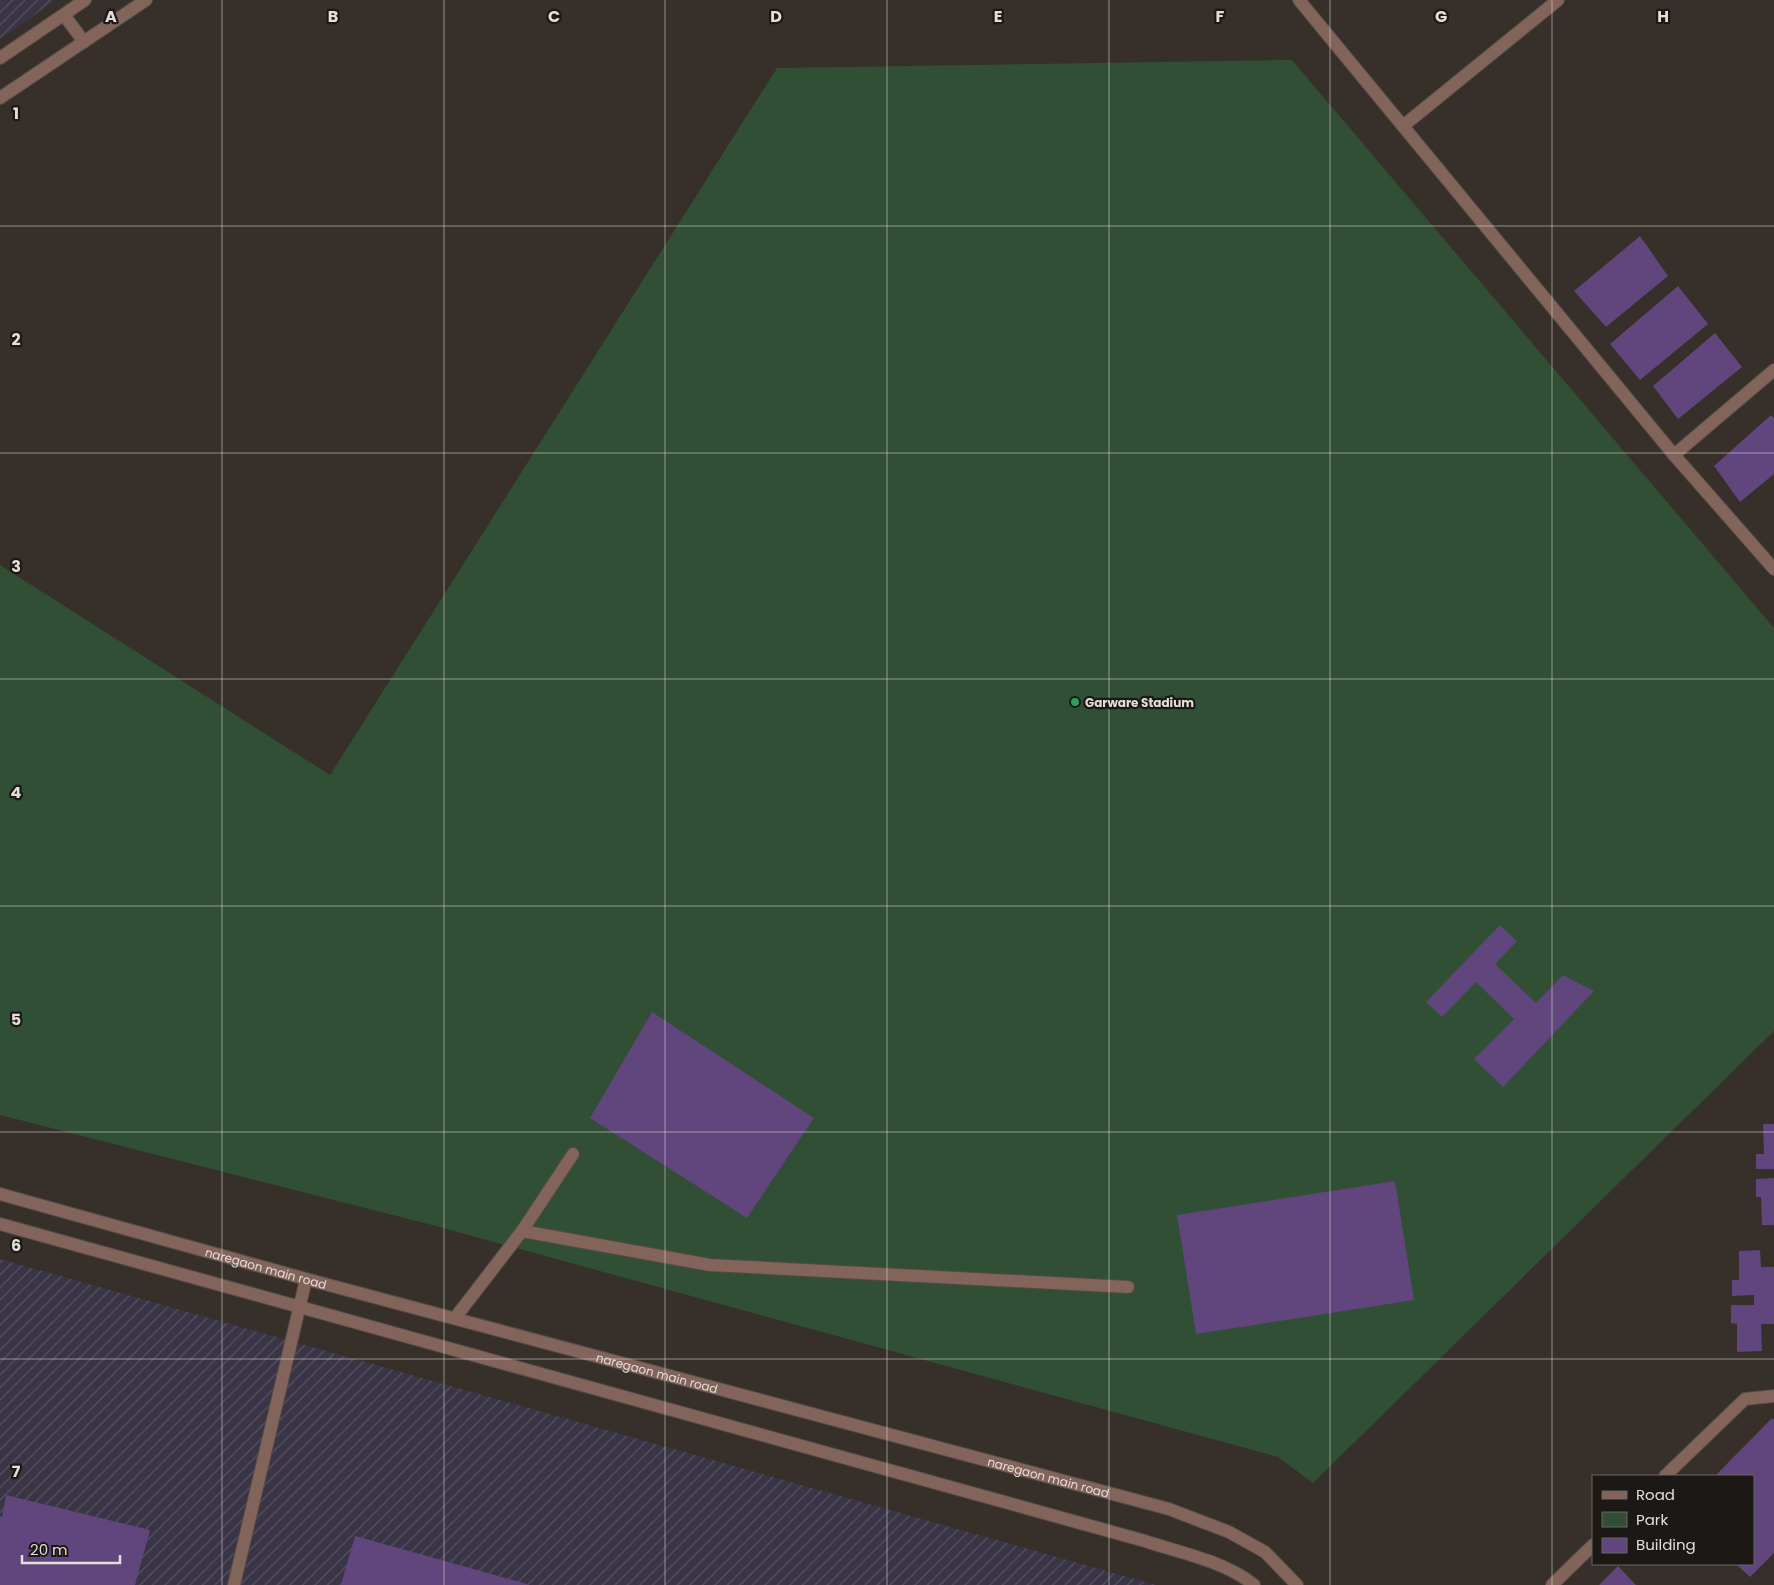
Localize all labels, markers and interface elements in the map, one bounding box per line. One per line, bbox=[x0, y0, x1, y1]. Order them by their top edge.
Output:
text: A bbox=[105, 5, 117, 28]
text: B bbox=[328, 5, 338, 28]
text: C bbox=[548, 5, 560, 28]
text: D bbox=[770, 5, 782, 28]
text: E bbox=[994, 5, 1002, 28]
text: F bbox=[1216, 5, 1225, 28]
text: G bbox=[1435, 5, 1447, 28]
text: H bbox=[1657, 5, 1669, 28]
text: 1 bbox=[13, 102, 19, 125]
text: 2 bbox=[11, 328, 21, 351]
text: 3 bbox=[11, 555, 21, 578]
place label: Garware Stadium bbox=[1085, 694, 1194, 711]
marker: Garware Stadium bbox=[1069, 696, 1081, 708]
text: 4 bbox=[11, 781, 22, 804]
text: 5 bbox=[11, 1008, 21, 1031]
text: 6 bbox=[11, 1234, 21, 1257]
street label: naregaon main road bbox=[203, 1243, 329, 1293]
street label: naregaon main road bbox=[594, 1348, 720, 1397]
street label: naregaon main road bbox=[986, 1453, 1111, 1501]
text: 7 bbox=[12, 1460, 21, 1483]
legend bbox=[1592, 1475, 1754, 1565]
text: Road bbox=[1636, 1484, 1675, 1505]
text: Park bbox=[1636, 1509, 1668, 1530]
scale bar bbox=[22, 1532, 120, 1564]
text: Building bbox=[1636, 1534, 1696, 1555]
text: 20 m bbox=[30, 1539, 68, 1560]

